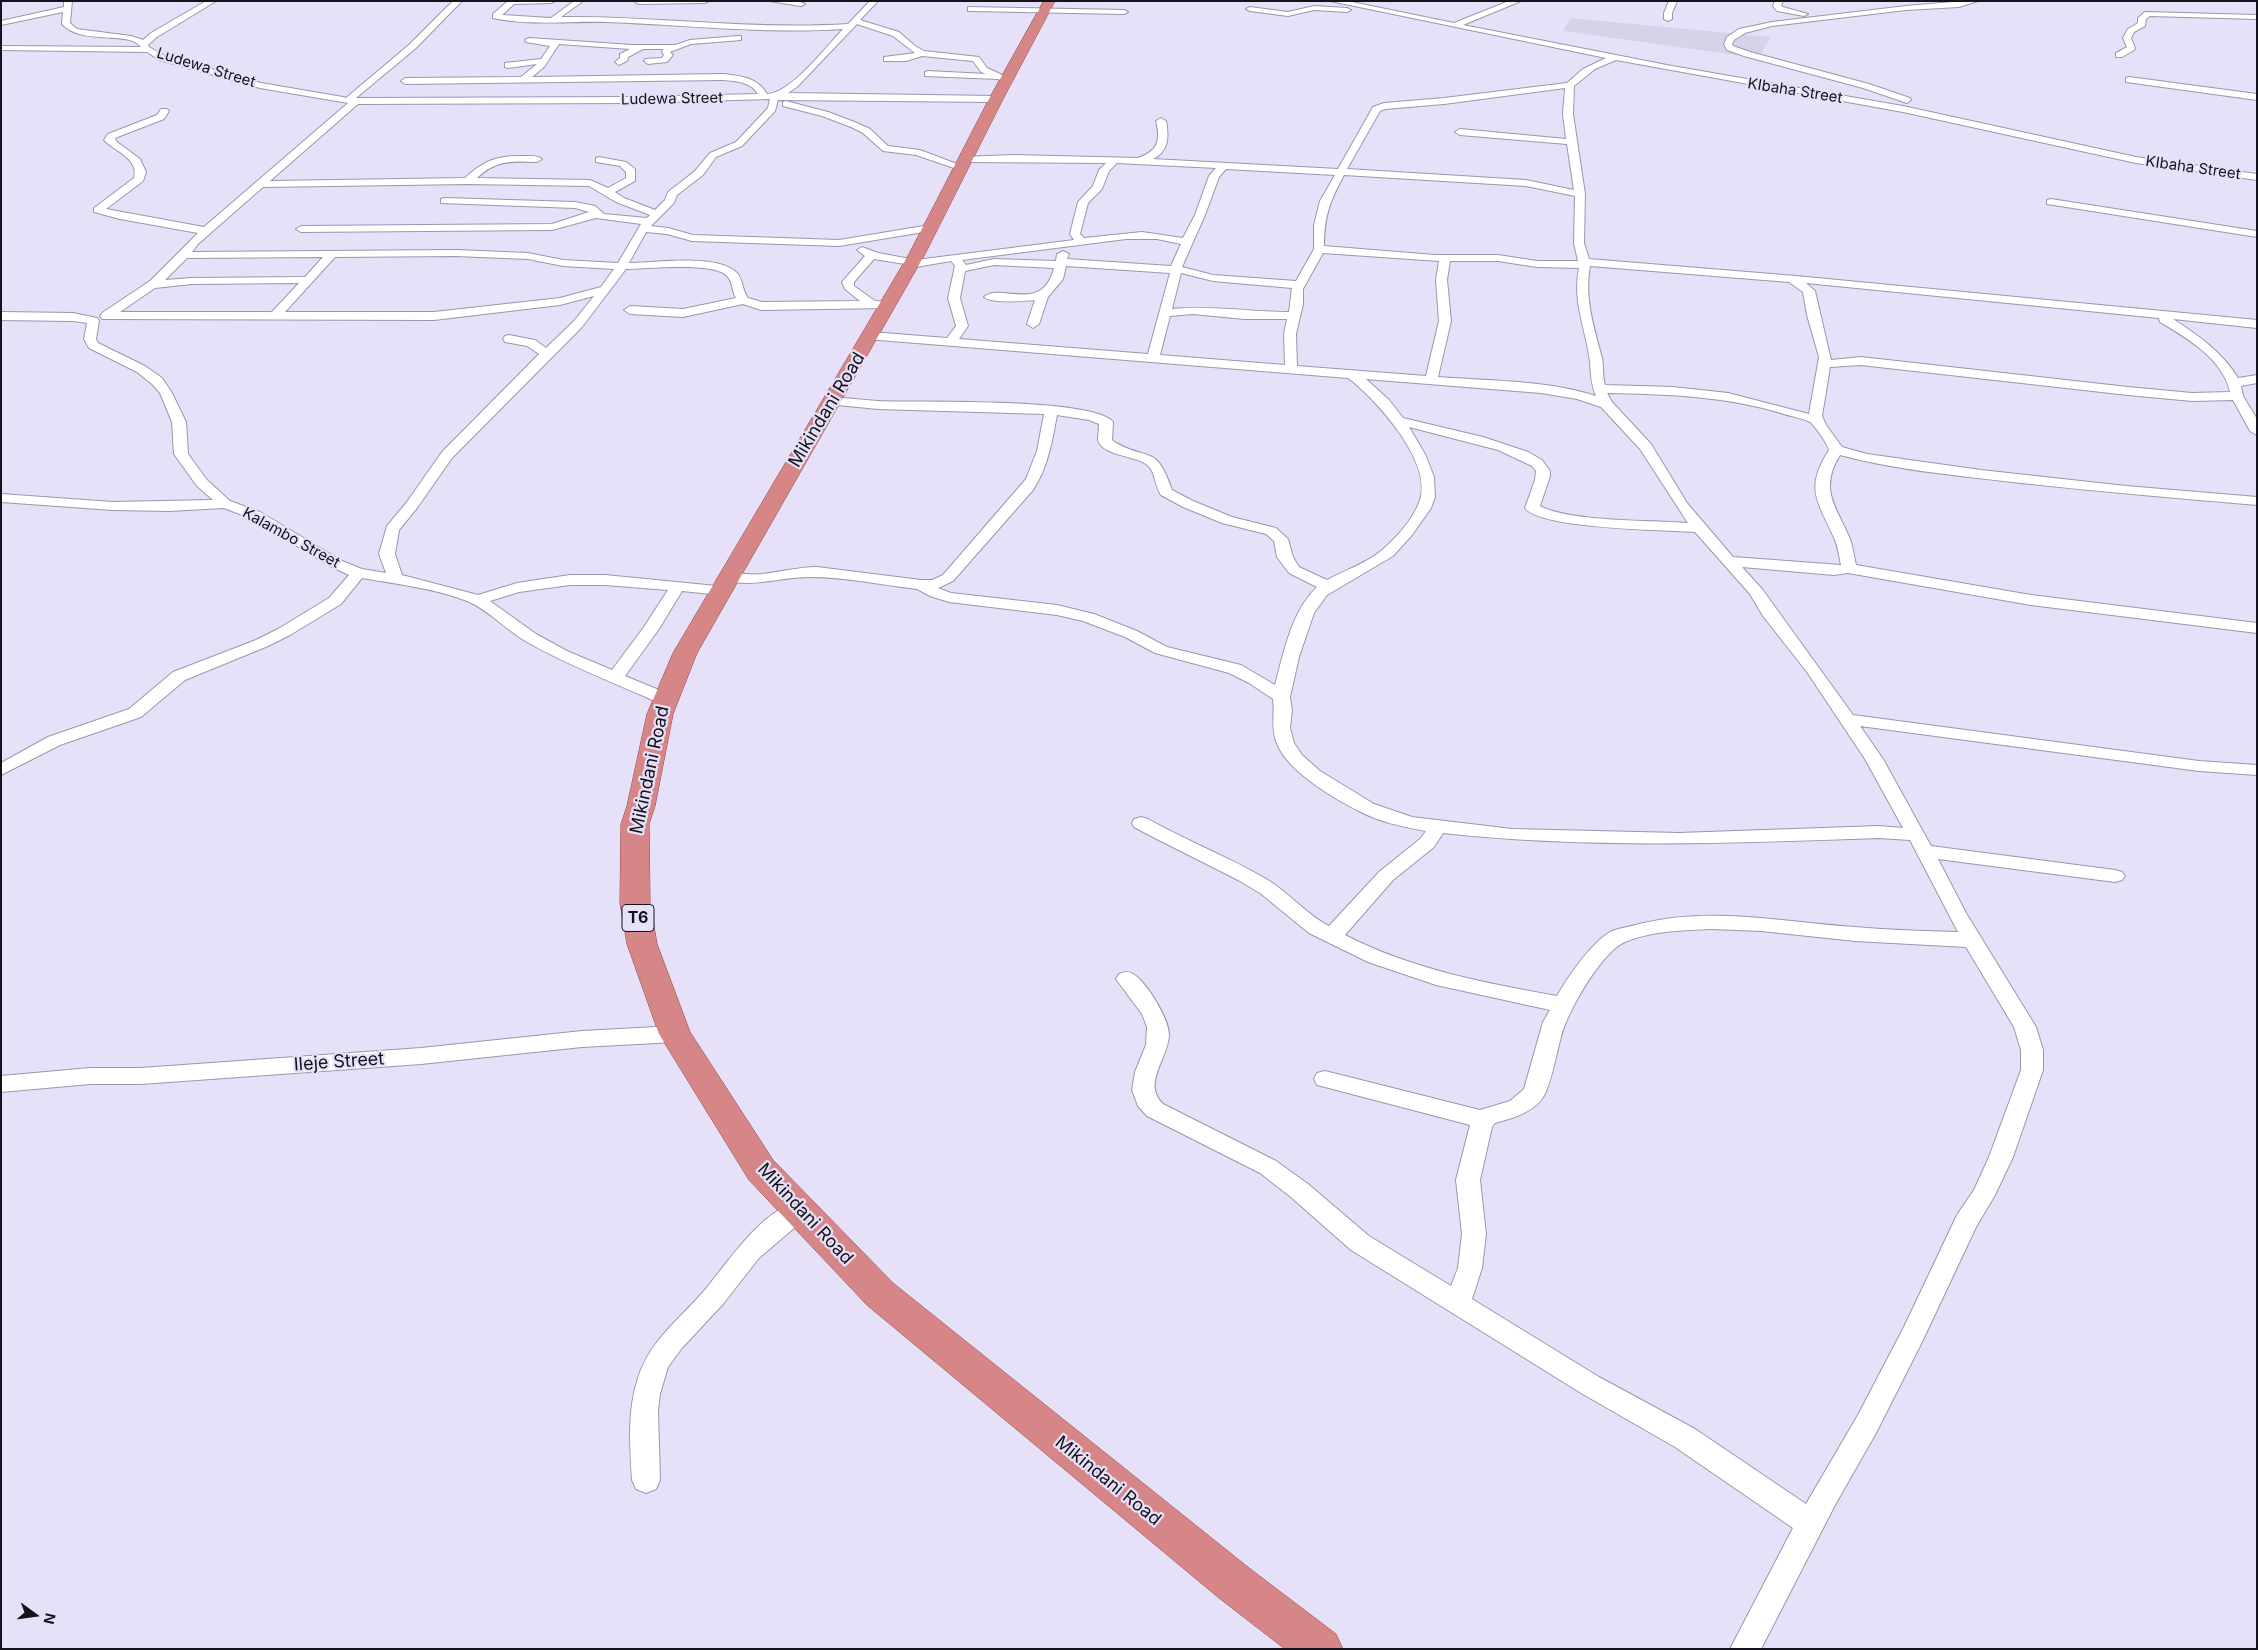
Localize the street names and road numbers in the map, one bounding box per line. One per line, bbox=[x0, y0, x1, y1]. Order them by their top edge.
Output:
street label: Ludewa Street bbox=[154, 44, 258, 92]
street label: KIbaha Street bbox=[1746, 75, 1844, 107]
street label: Ludewa Street bbox=[621, 89, 723, 109]
street label: KIbaha Street bbox=[2144, 152, 2242, 184]
street label: Mikindani Road bbox=[784, 349, 870, 471]
street label: Kalambo Street bbox=[239, 504, 343, 572]
street label: Mikindani Road bbox=[626, 704, 674, 836]
road number: T6 bbox=[622, 904, 654, 931]
street label: Ileje Street bbox=[293, 1048, 385, 1076]
street label: Mikindani Road bbox=[753, 1159, 857, 1269]
street label: Mikindani Road bbox=[1051, 1432, 1165, 1530]

